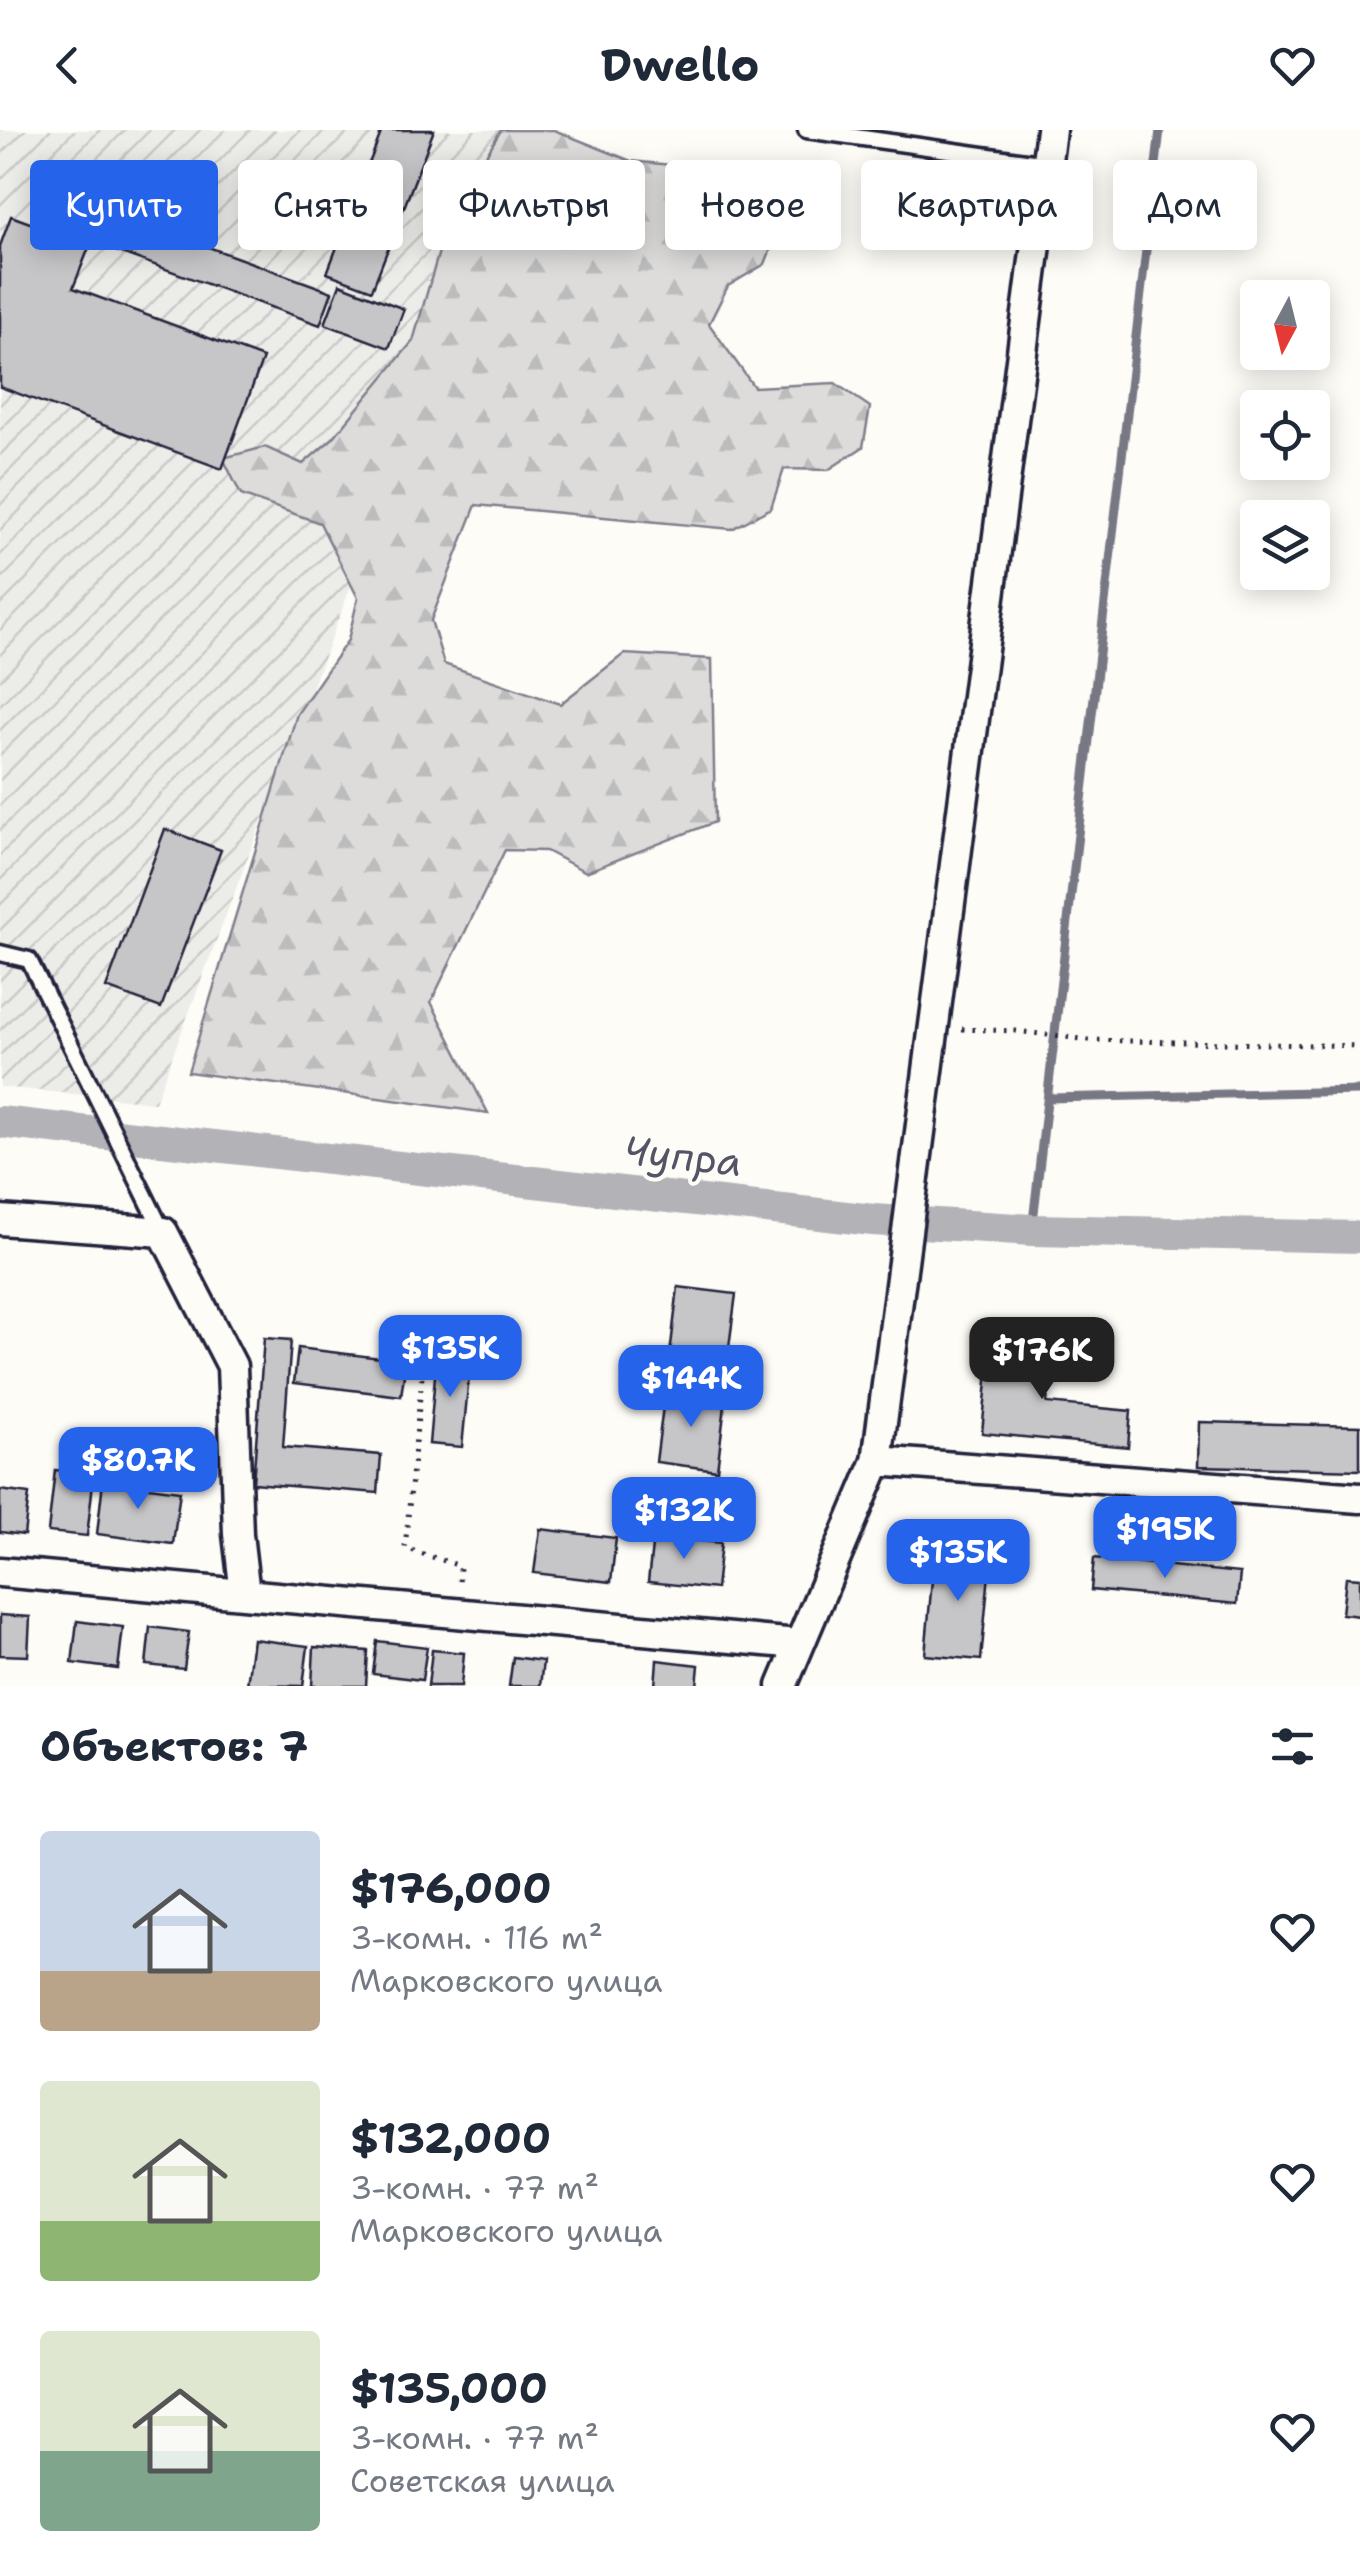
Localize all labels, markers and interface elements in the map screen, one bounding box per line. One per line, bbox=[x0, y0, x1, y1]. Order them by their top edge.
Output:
text: Dwello bbox=[601, 35, 759, 95]
icon: back bbox=[40, 38, 95, 93]
icon: heart bbox=[1265, 38, 1320, 93]
chip: Купить bbox=[30, 160, 218, 250]
chip: Снять bbox=[238, 160, 403, 250]
chip: Фильтры bbox=[423, 160, 645, 250]
chip: Новое bbox=[665, 160, 841, 250]
chip: Квартира bbox=[861, 160, 1093, 250]
chip: Дом bbox=[1113, 160, 1257, 250]
north arrow bbox=[1240, 280, 1330, 370]
map controls bbox=[1240, 280, 1330, 590]
button: locate bbox=[1240, 390, 1330, 480]
button: layers bbox=[1240, 500, 1330, 590]
water label: Чупра bbox=[621, 1123, 745, 1189]
pin: $135K bbox=[380, 1315, 520, 1400]
pin: $176K bbox=[972, 1317, 1112, 1402]
text: $135K bbox=[401, 1326, 499, 1369]
text: $176K bbox=[991, 1328, 1093, 1371]
pin: $144K bbox=[621, 1345, 761, 1430]
text: $144K bbox=[640, 1356, 742, 1399]
pin: $80.7K bbox=[57, 1427, 219, 1512]
text: $80.7K bbox=[81, 1438, 195, 1481]
pin: $132K bbox=[614, 1477, 754, 1562]
text: $132K bbox=[634, 1488, 734, 1531]
pin: $195K bbox=[1095, 1496, 1235, 1581]
text: $195K bbox=[1115, 1507, 1215, 1550]
pin: $135K bbox=[888, 1519, 1028, 1604]
text: $135K bbox=[909, 1530, 1007, 1573]
text: Объектов: 7 bbox=[40, 1718, 308, 1774]
icon: filters bbox=[1265, 1719, 1320, 1774]
text: $176,000 bbox=[350, 1860, 552, 1916]
icon: home bbox=[120, 1871, 240, 1991]
icon: heart bbox=[1265, 1904, 1320, 1959]
text: 3-комн. · 116 m² bbox=[350, 1916, 603, 1959]
text: Марковского улица bbox=[350, 1959, 662, 2002]
text: $132,000 bbox=[350, 2110, 551, 2166]
icon: home bbox=[120, 2121, 240, 2241]
icon: heart bbox=[1265, 2154, 1320, 2209]
text: 3-комн. · 77 m² bbox=[350, 2166, 599, 2209]
text: Марковского улица bbox=[350, 2209, 662, 2252]
text: $135,000 bbox=[350, 2360, 548, 2416]
icon: home bbox=[120, 2371, 240, 2491]
icon: heart bbox=[1265, 2404, 1320, 2459]
text: 3-комн. · 77 m² bbox=[350, 2416, 599, 2459]
text: Советская улица bbox=[350, 2459, 615, 2502]

